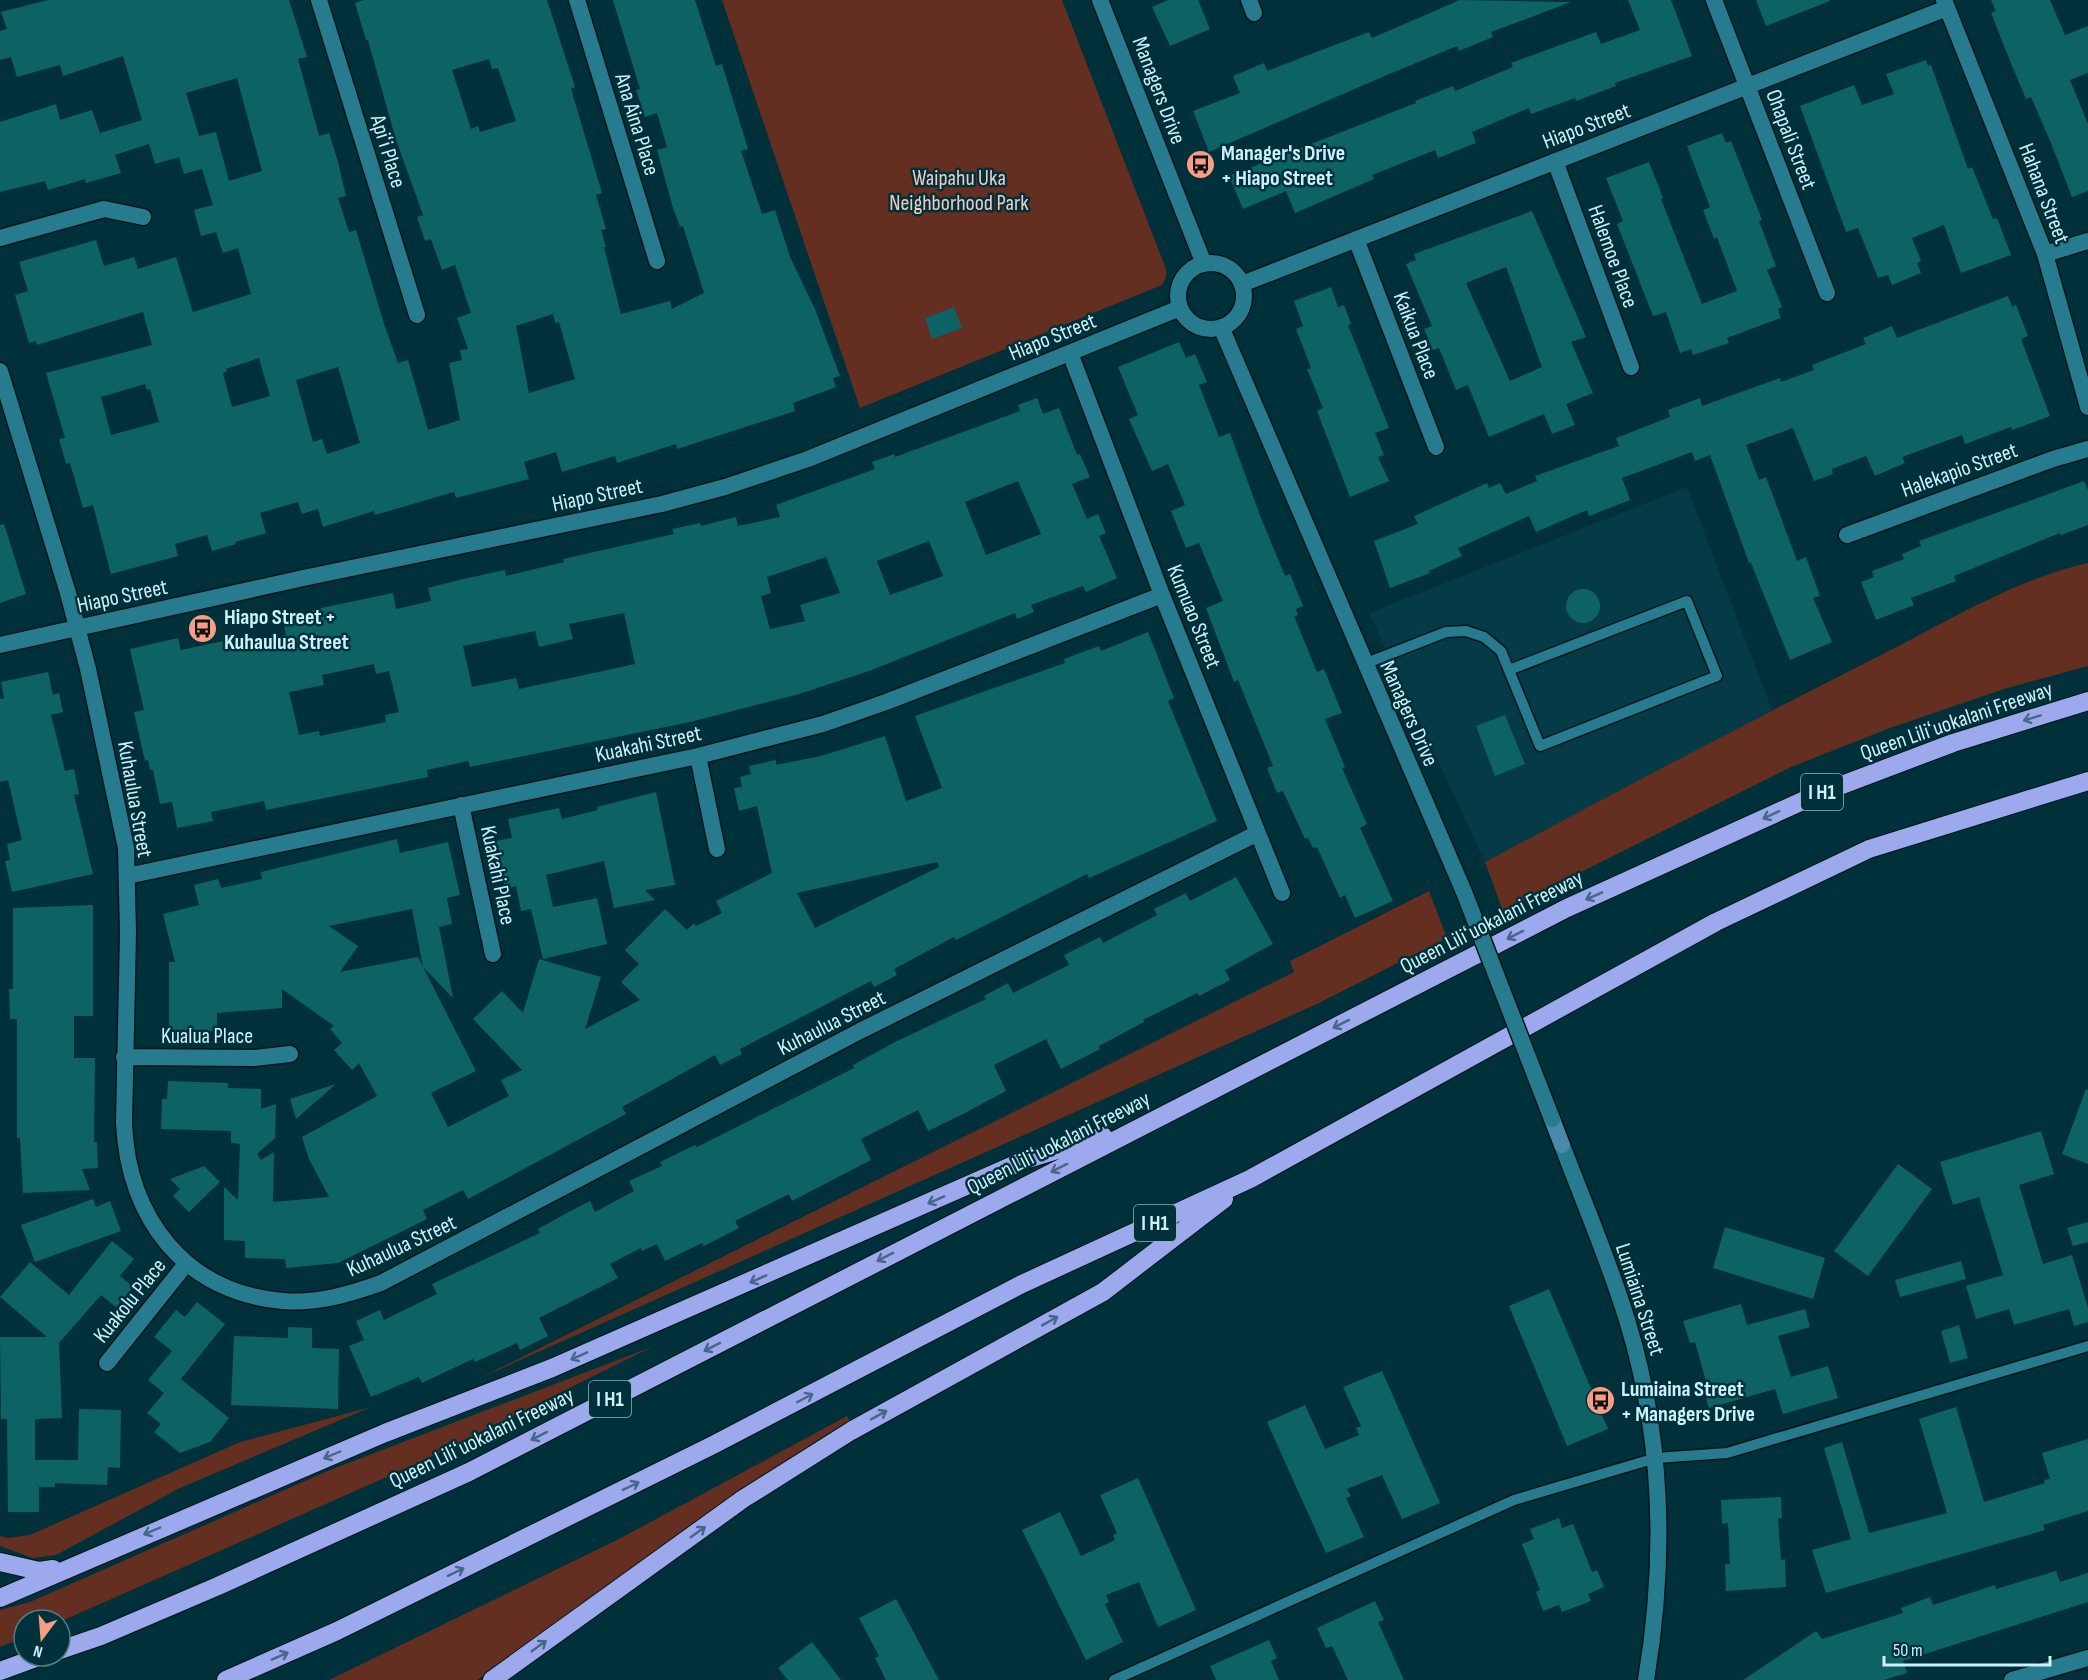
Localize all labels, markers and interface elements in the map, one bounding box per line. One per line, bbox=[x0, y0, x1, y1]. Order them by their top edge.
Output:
street label: Managers Drive bbox=[1126, 33, 1191, 148]
street label: Ana Aina Place bbox=[608, 69, 665, 179]
street label: Ohapali Street bbox=[1759, 86, 1822, 194]
street label: Hiapo Street bbox=[1539, 97, 1635, 155]
street label: Apiʻi Place bbox=[363, 111, 411, 191]
place label: Manager's Drive + Hiapo Street bbox=[1221, 140, 1345, 192]
street label: Hahana Street bbox=[2012, 140, 2075, 248]
bus stop icon: Manager's Drive + Hiapo Street bbox=[1184, 149, 1216, 181]
park label: Waipahu Uka Neighborhood Park bbox=[889, 165, 1029, 217]
street label: Halemoe Place bbox=[1582, 201, 1644, 312]
street label: Kaikua Place bbox=[1387, 288, 1445, 383]
street label: Hiapo Street bbox=[1005, 308, 1100, 367]
street label: Halekapio Street bbox=[1898, 437, 2022, 504]
street label: Hiapo Street bbox=[550, 473, 645, 518]
street label: Kumuao Street bbox=[1161, 561, 1227, 673]
street label: Hiapo Street bbox=[75, 574, 170, 619]
place label: Hiapo Street + Kuhaulua Street bbox=[224, 604, 349, 656]
bus stop icon: Hiapo Street + Kuhaulua Street bbox=[187, 613, 219, 645]
street label: Managers Drive bbox=[1373, 657, 1444, 771]
street label: Queen Liliʻuokalani Freeway bbox=[1857, 676, 2057, 767]
one-way arrow bbox=[2023, 713, 2042, 724]
street label: Kuakahi Street bbox=[593, 720, 704, 769]
street label: Kuhaulua Street bbox=[111, 739, 158, 860]
road number: I H1 bbox=[1801, 774, 1843, 810]
one-way arrow bbox=[1762, 810, 1780, 822]
street label: Kuakahi Place bbox=[474, 823, 521, 927]
street label: Queen Liliʻuokalani Freeway bbox=[1396, 864, 1588, 980]
one-way arrow bbox=[1585, 891, 1603, 903]
one-way arrow bbox=[1507, 929, 1524, 941]
street label: Kuhaulua Street bbox=[773, 984, 890, 1062]
one-way arrow bbox=[1332, 1018, 1350, 1030]
street label: Kualua Place bbox=[161, 1023, 253, 1050]
street label: Queen Liliʻuokalani Freeway bbox=[963, 1085, 1155, 1201]
one-way arrow bbox=[1051, 1162, 1068, 1174]
one-way arrow bbox=[927, 1195, 946, 1206]
road number: I H1 bbox=[1134, 1205, 1176, 1241]
street label: Kuhaulua Street bbox=[343, 1209, 461, 1283]
street label: Lumiaina Street bbox=[1609, 1240, 1670, 1359]
one-way arrow bbox=[877, 1252, 895, 1264]
street label: Kuakolu Place bbox=[88, 1253, 172, 1349]
one-way arrow bbox=[749, 1274, 767, 1285]
one-way arrow bbox=[1041, 1315, 1058, 1327]
one-way arrow bbox=[703, 1341, 721, 1353]
one-way arrow bbox=[570, 1351, 588, 1363]
place label: Lumiaina Street + Managers Drive bbox=[1621, 1376, 1755, 1428]
road number: I H1 bbox=[589, 1381, 631, 1417]
street label: Queen Liliʻuokalani Freeway bbox=[385, 1382, 579, 1495]
bus stop icon: Lumiaina Street + Managers Drive bbox=[1584, 1385, 1616, 1417]
one-way arrow bbox=[795, 1391, 813, 1403]
one-way arrow bbox=[870, 1409, 887, 1421]
one-way arrow bbox=[530, 1431, 548, 1442]
one-way arrow bbox=[323, 1450, 341, 1461]
one-way arrow bbox=[621, 1480, 639, 1491]
one-way arrow bbox=[143, 1526, 162, 1537]
one-way arrow bbox=[689, 1526, 705, 1538]
one-way arrow bbox=[446, 1566, 464, 1578]
north arrow bbox=[12, 1608, 72, 1668]
scale bar bbox=[1884, 1629, 2050, 1667]
one-way arrow bbox=[531, 1640, 547, 1652]
text: 50 m bbox=[1893, 1640, 1923, 1661]
text: N bbox=[32, 1641, 45, 1661]
one-way arrow bbox=[271, 1650, 289, 1661]

